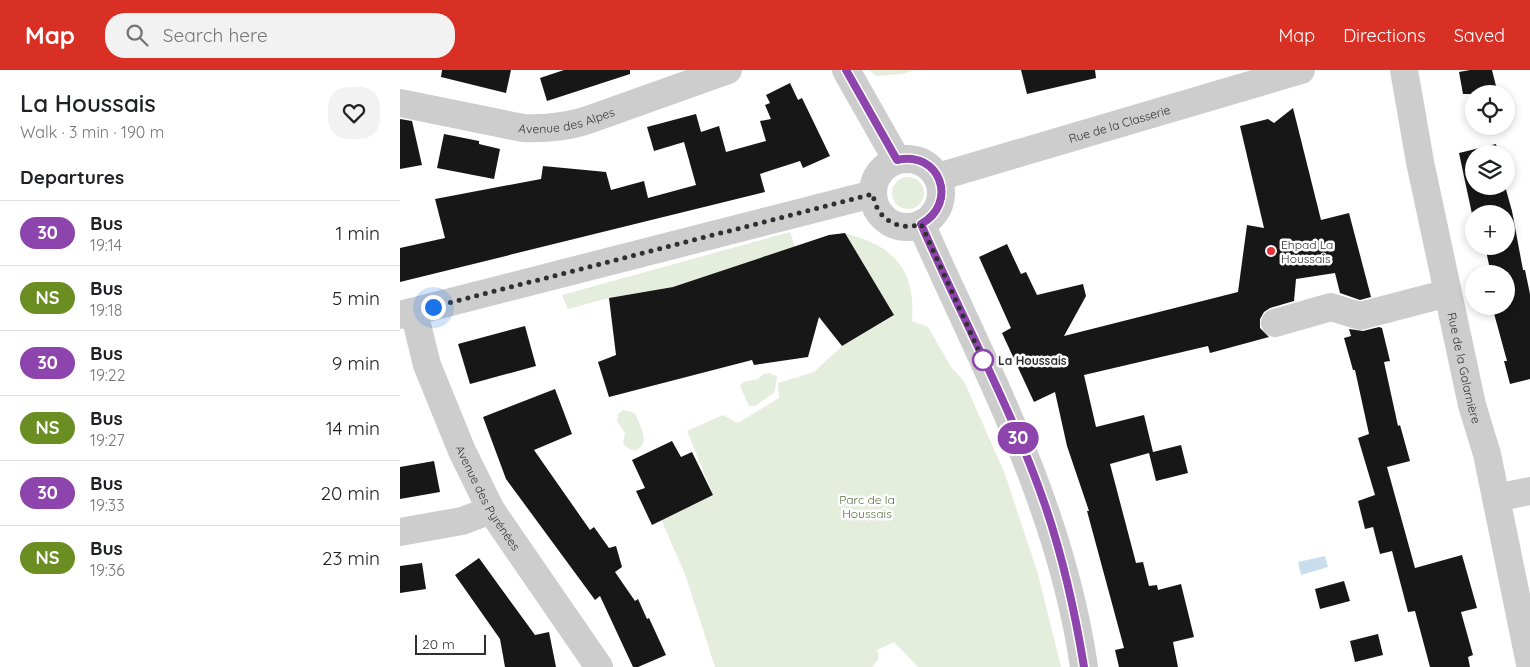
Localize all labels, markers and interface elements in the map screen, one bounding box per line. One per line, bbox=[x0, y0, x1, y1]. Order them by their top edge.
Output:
search box bbox=[105, 13, 455, 58]
text: Map bbox=[25, 20, 75, 50]
icon: search bbox=[123, 21, 151, 49]
text: Search here bbox=[163, 23, 268, 47]
text: Map bbox=[1278, 24, 1315, 47]
text: Directions bbox=[1343, 24, 1426, 47]
text: Saved bbox=[1454, 24, 1505, 47]
map controls bbox=[1465, 85, 1515, 315]
button: locate bbox=[1465, 85, 1515, 135]
button: heart bbox=[328, 87, 380, 139]
text: La Houssais bbox=[20, 88, 156, 118]
street label: Rue de la Classerie bbox=[1067, 101, 1172, 146]
street label: Avenue des Alpes bbox=[517, 104, 617, 136]
text: Walk · 3 min · 190 m bbox=[20, 122, 164, 142]
button: layers bbox=[1465, 145, 1515, 195]
text: Departures bbox=[20, 165, 124, 189]
button: + bbox=[1465, 205, 1515, 255]
text: Bus bbox=[90, 211, 123, 235]
text: 30 bbox=[37, 221, 58, 244]
text: 1 min bbox=[335, 221, 380, 245]
text: 19:14 bbox=[90, 235, 122, 255]
place label: Ehpad La Houssais bbox=[1281, 237, 1333, 266]
marker: Ehpad La Houssais bbox=[1265, 245, 1277, 257]
button: − bbox=[1465, 265, 1515, 315]
text: Bus bbox=[90, 276, 123, 300]
text: NS bbox=[36, 286, 59, 309]
text: 5 min bbox=[332, 286, 380, 310]
your location bbox=[421, 295, 446, 320]
text: 19:18 bbox=[90, 300, 122, 320]
street label: Rue de la Galarnière bbox=[1445, 311, 1485, 425]
text: Bus bbox=[90, 341, 123, 365]
marker: La Houssais bbox=[972, 349, 994, 371]
text: 30 bbox=[37, 351, 58, 374]
text: 9 min bbox=[332, 351, 380, 375]
place label: La Houssais bbox=[998, 353, 1067, 368]
text: 19:22 bbox=[90, 365, 126, 385]
text: Bus bbox=[90, 406, 123, 430]
text: NS bbox=[36, 416, 59, 439]
text: 14 min bbox=[326, 416, 380, 440]
line badge: 30 bbox=[996, 422, 1040, 454]
text: 30 bbox=[1008, 426, 1028, 449]
text: 19:27 bbox=[90, 430, 125, 450]
street label: Avenue des Pyrénées bbox=[453, 443, 524, 553]
text: Bus bbox=[90, 471, 123, 495]
text: 30 bbox=[37, 481, 58, 504]
text: 20 min bbox=[321, 481, 380, 505]
park label: Parc de la Houssais bbox=[839, 492, 895, 521]
text: 19:33 bbox=[90, 495, 125, 515]
text: Bus bbox=[90, 536, 123, 560]
text: NS bbox=[36, 546, 59, 569]
text: 23 min bbox=[322, 546, 380, 570]
text: 19:36 bbox=[90, 560, 125, 580]
scale bar bbox=[415, 632, 486, 655]
text: 20 m bbox=[422, 635, 455, 653]

